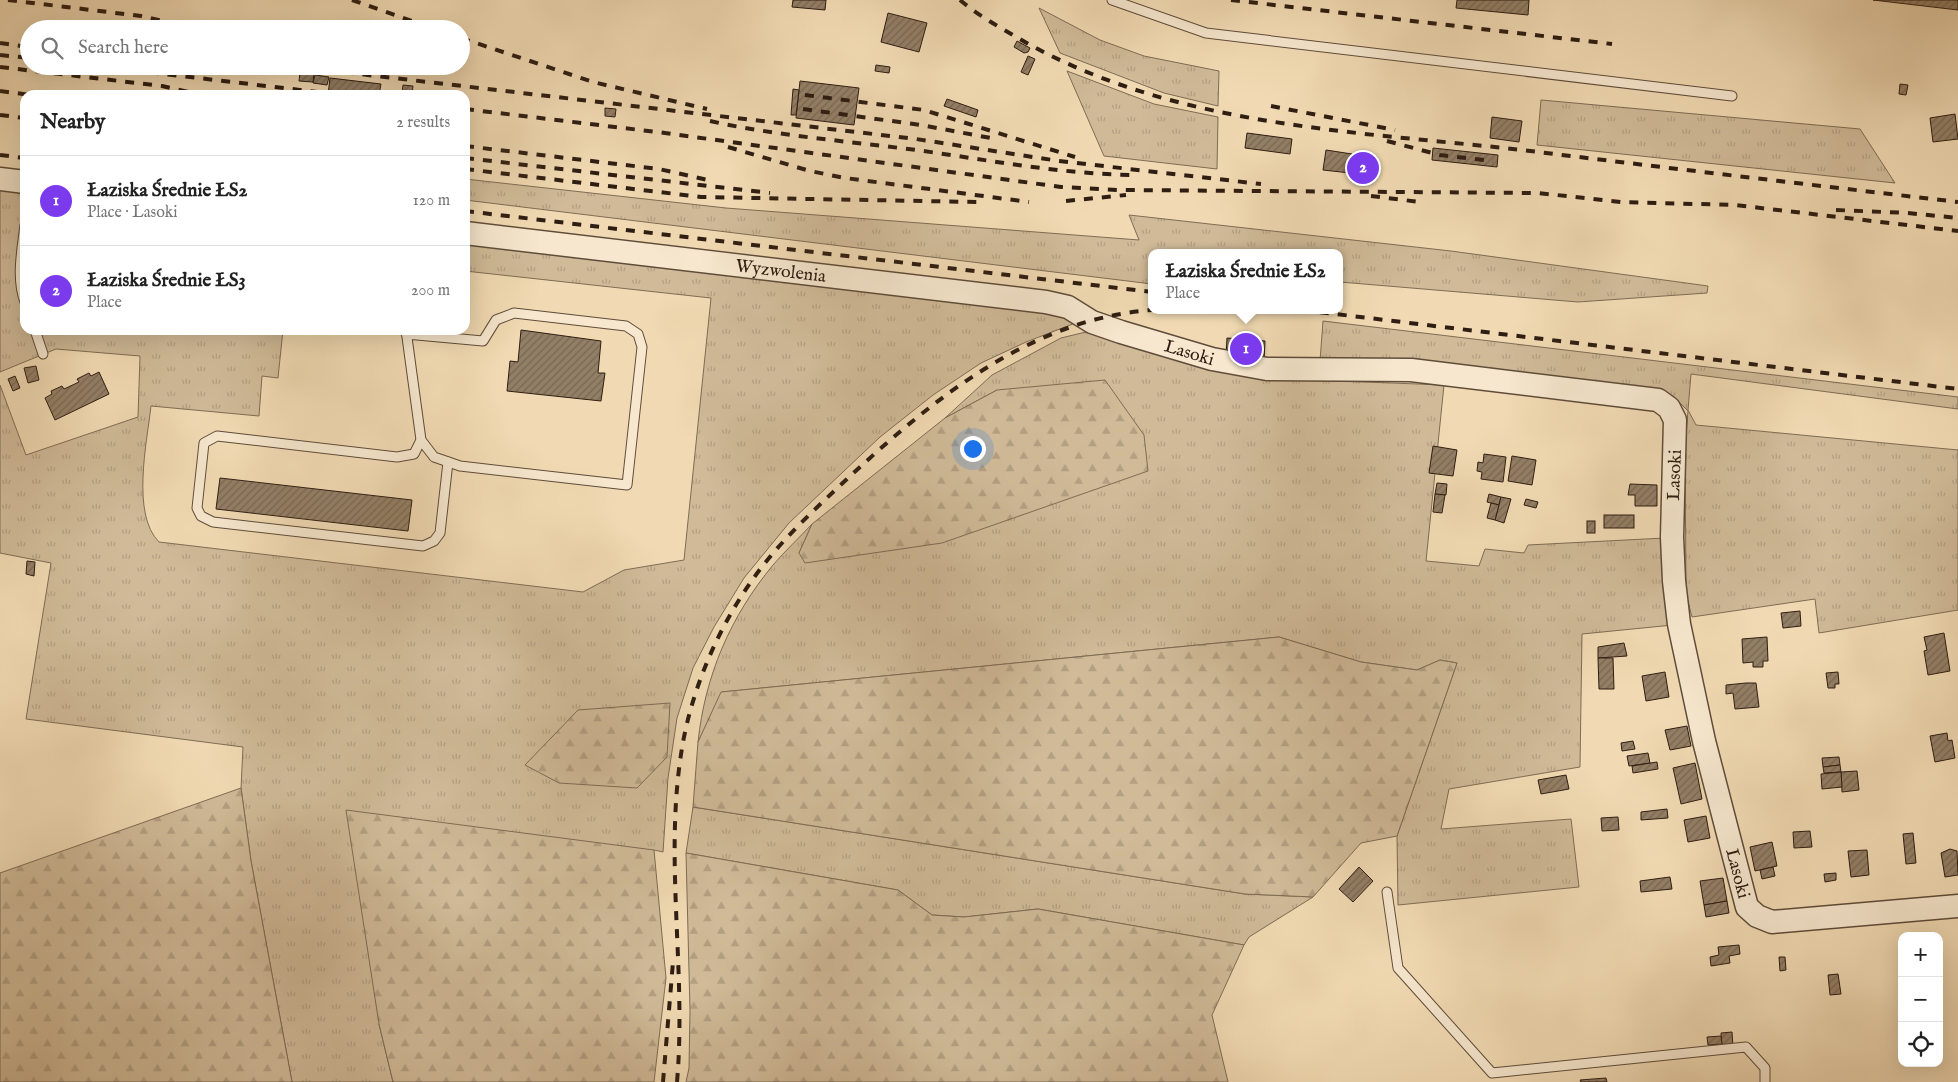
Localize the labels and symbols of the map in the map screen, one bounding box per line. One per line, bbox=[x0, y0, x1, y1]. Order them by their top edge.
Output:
pin: 2 bbox=[1347, 149, 1379, 187]
street label: Wyzwolenia bbox=[734, 255, 827, 289]
pin: 1 bbox=[1230, 330, 1262, 368]
street label: Lasoki bbox=[1161, 335, 1217, 372]
your location bbox=[960, 436, 986, 462]
street label: Lasoki bbox=[1663, 449, 1688, 501]
street label: Lasoki bbox=[1719, 846, 1754, 901]

